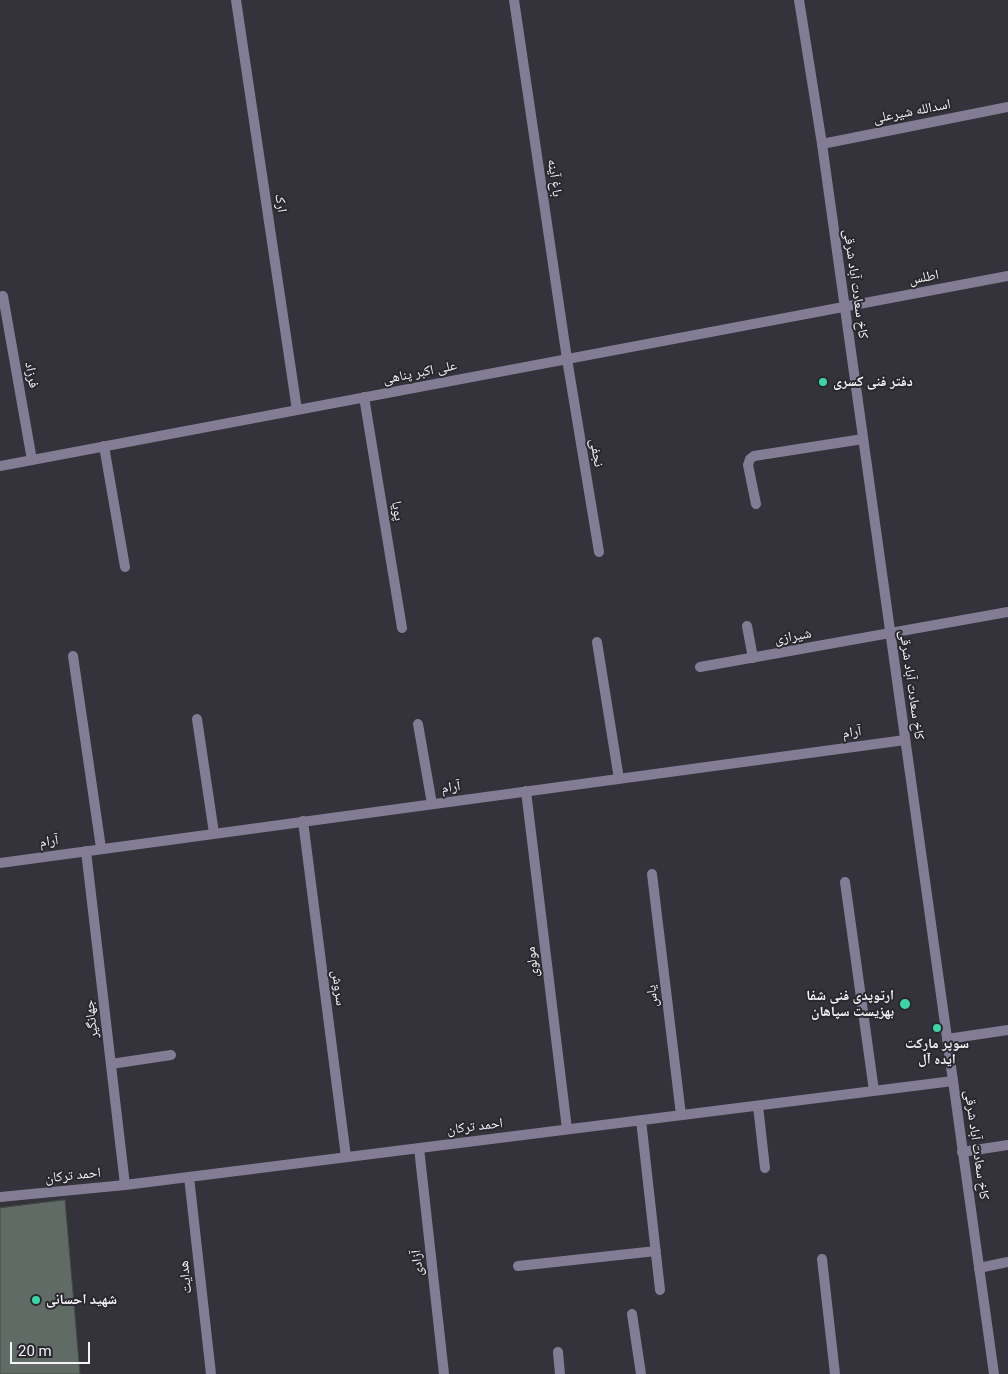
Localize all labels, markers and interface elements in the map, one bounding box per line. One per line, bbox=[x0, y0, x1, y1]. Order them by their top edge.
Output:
street label: اسدالله شیرعلی bbox=[872, 96, 952, 128]
street label: باغ آینه bbox=[543, 158, 565, 198]
street label: ارک bbox=[270, 193, 290, 213]
street label: کاخ سعادت آباد شرقی bbox=[839, 228, 871, 340]
street label: اطلس bbox=[908, 267, 940, 289]
street label: علی اکبر پناهی bbox=[382, 358, 458, 388]
street label: فرزاد bbox=[20, 361, 42, 389]
place label: دفتر فنی کسری bbox=[833, 374, 913, 390]
marker: دفتر فنی کسری bbox=[817, 376, 829, 388]
street label: نجفی bbox=[585, 438, 607, 468]
street label: پویا bbox=[387, 500, 407, 522]
street label: شیرازی bbox=[773, 625, 813, 649]
street label: کاخ سعادت آباد شرقی bbox=[895, 629, 927, 741]
street label: آرام bbox=[841, 723, 863, 743]
street label: آرام bbox=[440, 778, 462, 798]
street label: آرام bbox=[38, 832, 60, 852]
street label: مولوی bbox=[523, 946, 543, 978]
street label: سروش bbox=[327, 969, 349, 1007]
street label: یاس bbox=[643, 984, 663, 1008]
place label: ارتوپدی فنی شفا بهزیست سپاهان bbox=[806, 988, 894, 1020]
marker: ارتوپدی فنی شفا بهزیست سپاهان bbox=[898, 997, 912, 1011]
street label: جهانگیر bbox=[81, 999, 103, 1039]
marker: سوپر مارکت ایده آل bbox=[931, 1022, 943, 1034]
place label: سوپر مارکت ایده آل bbox=[905, 1036, 969, 1068]
street label: کاخ سعادت آباد شرقی bbox=[960, 1089, 992, 1201]
street label: احمد ترکان bbox=[446, 1115, 504, 1139]
street label: احمد ترکان bbox=[44, 1165, 102, 1187]
street label: آزادی bbox=[408, 1249, 428, 1277]
street label: هدایت bbox=[176, 1260, 196, 1294]
place label: شهید احسانی bbox=[46, 1292, 117, 1308]
marker: شهید احسانی bbox=[30, 1294, 42, 1306]
scale bar bbox=[12, 1332, 92, 1364]
text: 20 m bbox=[18, 1342, 52, 1360]

